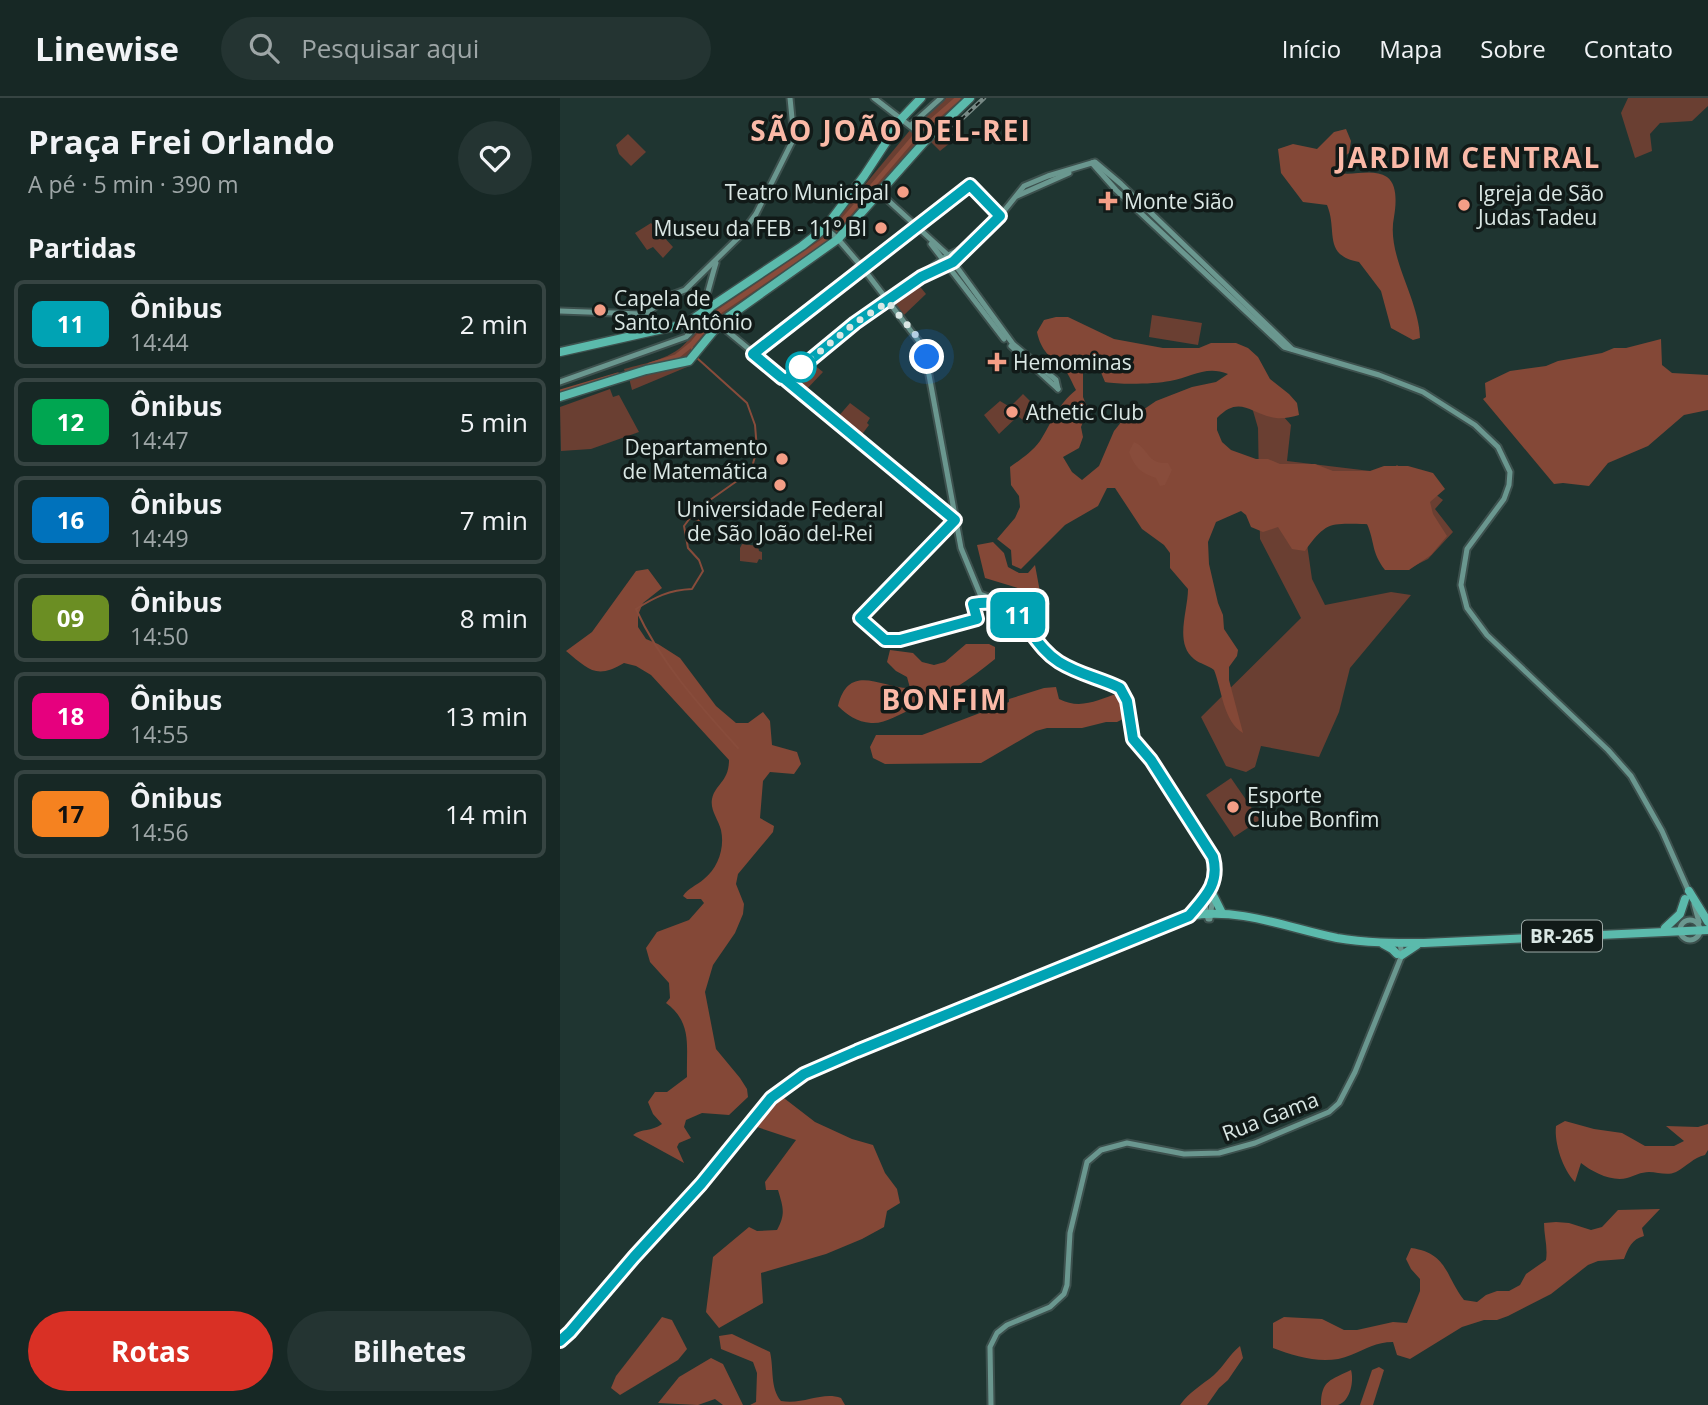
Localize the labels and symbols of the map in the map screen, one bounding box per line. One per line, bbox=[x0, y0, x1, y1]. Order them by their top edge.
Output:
district label: SÃO JOÃO DEL-REI bbox=[750, 111, 1032, 149]
district label: JARDIM CENTRAL bbox=[1334, 138, 1601, 176]
place label: Teatro Municipal bbox=[725, 178, 889, 206]
place label: Igreja de São Judas Tadeu bbox=[1476, 179, 1604, 231]
marker: Teatro Municipal bbox=[895, 184, 911, 200]
place label: Monte Sião bbox=[1124, 187, 1234, 215]
marker: Monte Sião bbox=[1098, 191, 1118, 211]
marker: Igreja de São Judas Tadeu bbox=[1456, 197, 1472, 213]
place label: Museu da FEB - 11° BI bbox=[653, 214, 867, 242]
marker: Museu da FEB - 11° BI bbox=[873, 220, 889, 236]
place label: Capela de Santo Antônio bbox=[614, 284, 753, 336]
marker: Capela de Santo Antônio bbox=[592, 302, 608, 318]
your location bbox=[909, 339, 944, 374]
place label: Hemominas bbox=[1013, 348, 1132, 376]
unlabelled marker bbox=[786, 352, 816, 382]
marker: Hemominas bbox=[987, 352, 1007, 372]
place label: Athetic Club bbox=[1026, 398, 1144, 426]
marker: Athetic Club bbox=[1004, 404, 1020, 420]
place label: Departamento de Matemática bbox=[622, 433, 768, 485]
marker: Departamento de Matemática bbox=[774, 451, 790, 467]
marker: Universidade Federal de São João del-Rei bbox=[772, 477, 788, 493]
place label: Universidade Federal de São João del-Rei bbox=[676, 495, 884, 547]
line badge: 11 bbox=[986, 592, 1050, 638]
district label: BONFIM bbox=[882, 680, 1008, 718]
place label: Esporte Clube Bonfim bbox=[1247, 781, 1379, 833]
marker: Esporte Clube Bonfim bbox=[1225, 799, 1241, 815]
road number: BR-265 bbox=[1522, 920, 1602, 951]
street label: Rua Gama bbox=[1218, 1085, 1322, 1147]

